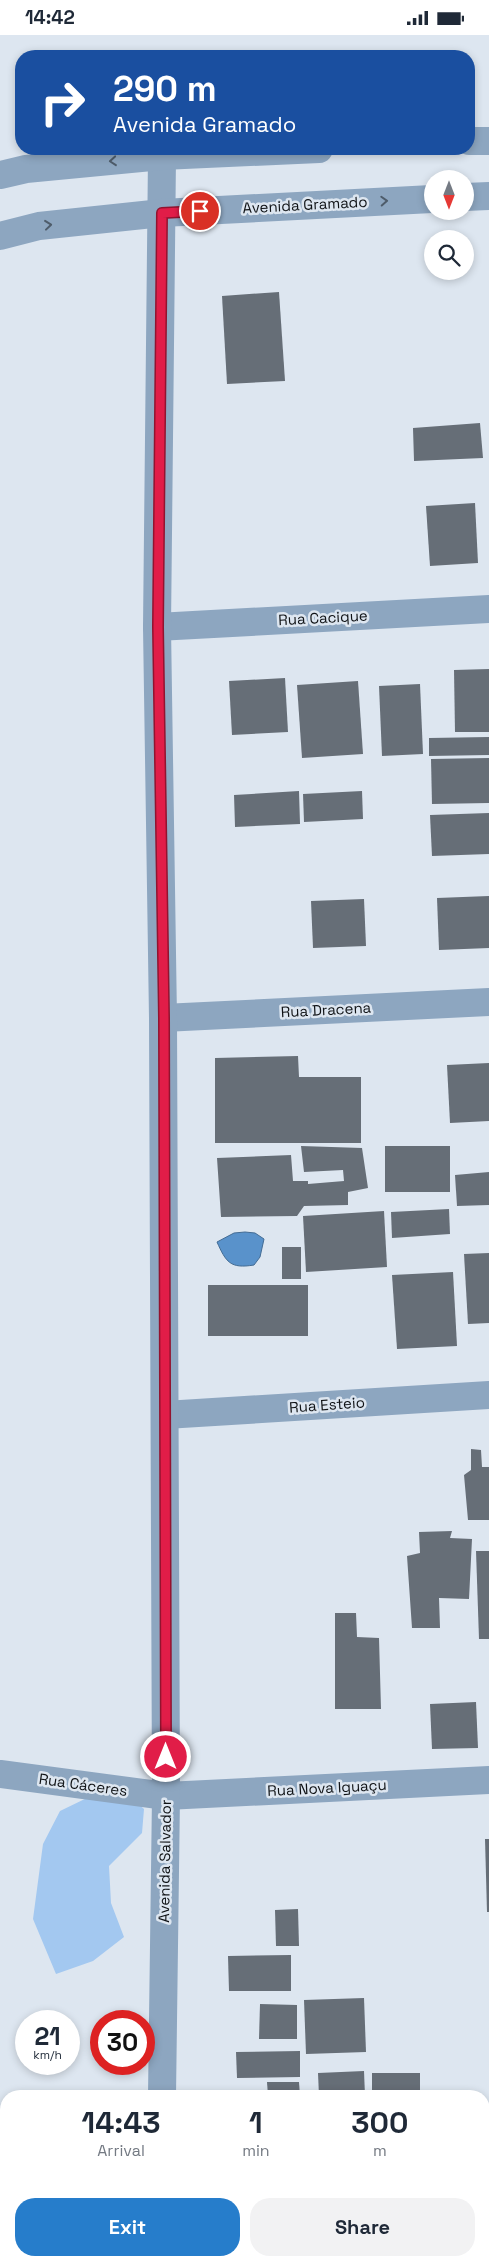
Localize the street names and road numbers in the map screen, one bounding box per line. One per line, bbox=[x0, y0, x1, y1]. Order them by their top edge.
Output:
street label: Avenida Gramado bbox=[242, 192, 368, 217]
street label: Rua Cacique bbox=[278, 606, 368, 629]
street label: Rua Dracena bbox=[280, 998, 372, 1021]
street label: Rua Esteio bbox=[289, 1392, 365, 1417]
street label: Rua Cáceres bbox=[38, 1769, 129, 1800]
street label: Rua Nova Iguaçu bbox=[267, 1775, 387, 1800]
street label: Avenida Salvador bbox=[154, 1799, 175, 1923]

